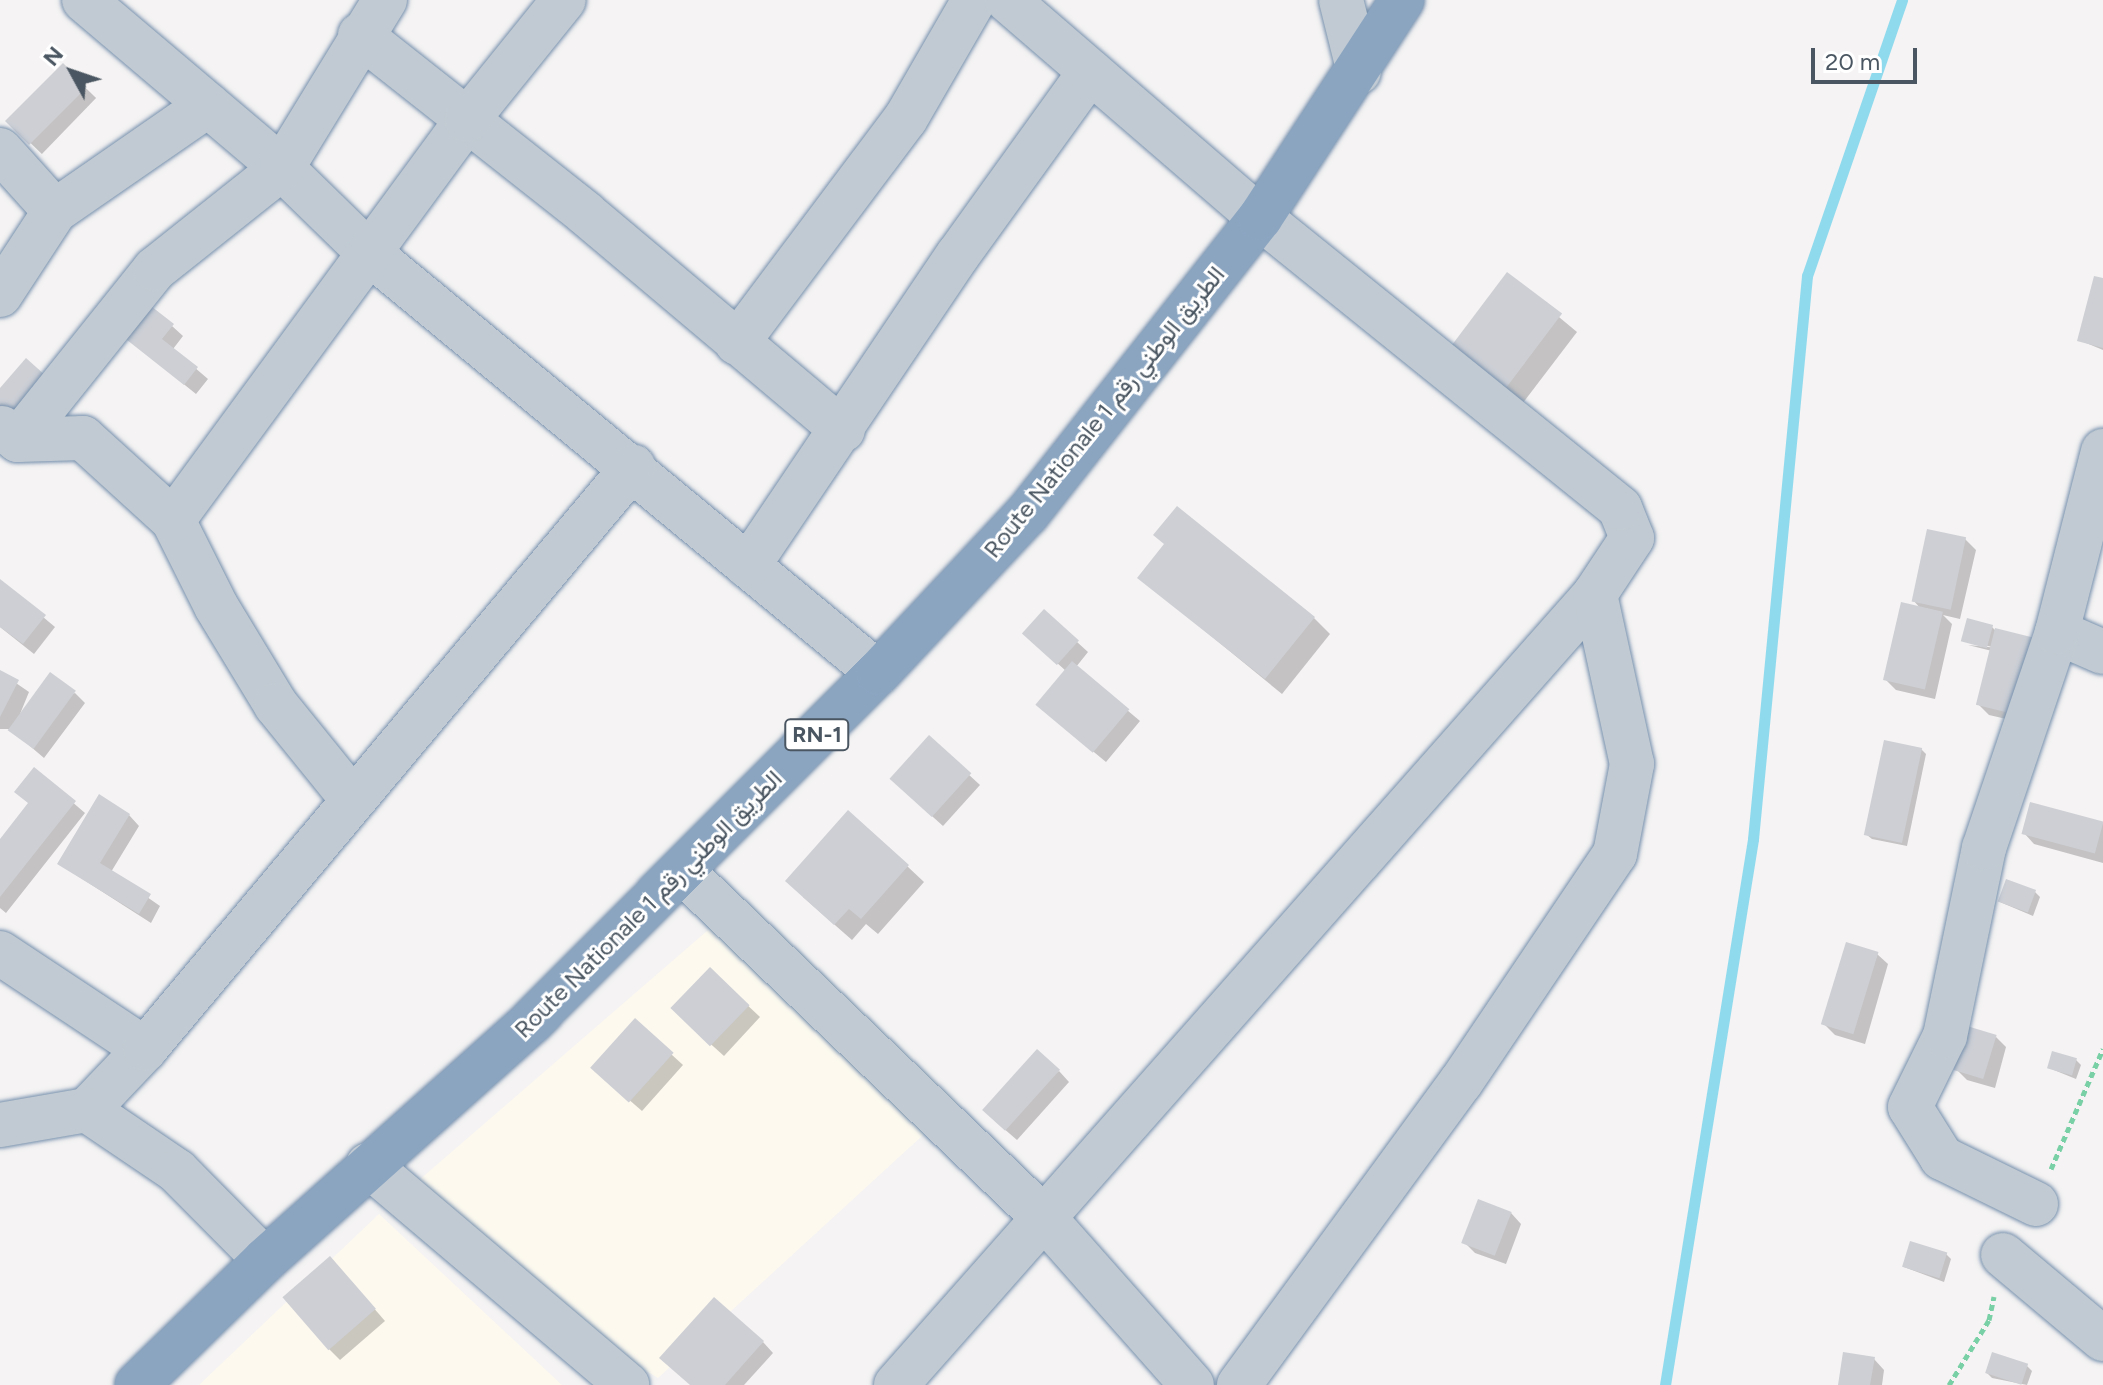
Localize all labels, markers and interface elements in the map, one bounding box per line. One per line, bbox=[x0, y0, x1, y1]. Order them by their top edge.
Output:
north arrow bbox=[32, 32, 112, 112]
scale bar bbox=[1815, 32, 1921, 82]
text: N bbox=[37, 41, 69, 71]
text: 20 m bbox=[1825, 47, 1880, 76]
street label: Route Nationale الطريق الوطني رقم 1 bbox=[977, 261, 1231, 563]
road number: RN-1 bbox=[783, 717, 851, 753]
street label: Route Nationale الطريق الوطني رقم 1 bbox=[508, 764, 788, 1044]

